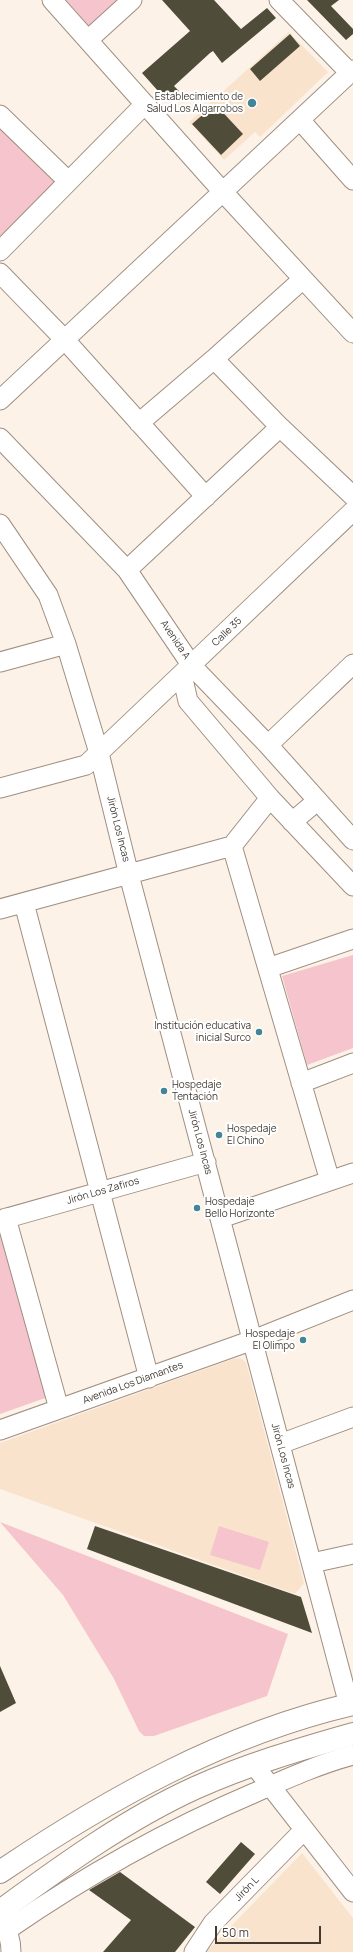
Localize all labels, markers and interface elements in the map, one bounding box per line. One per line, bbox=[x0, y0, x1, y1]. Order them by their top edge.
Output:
place label: Establecimiento de Salud Los Algarrobos bbox=[147, 91, 243, 114]
marker: Establecimiento de Salud Los Algarrobos bbox=[246, 97, 258, 109]
street label: Calle 35 bbox=[210, 615, 244, 649]
street label: Avenida A bbox=[158, 618, 192, 662]
street label: Jirón Los Incas bbox=[104, 795, 132, 863]
place label: Institución educativa inicial Surco bbox=[154, 1020, 251, 1044]
marker: Institución educativa inicial Surco bbox=[254, 1027, 264, 1037]
place label: Hospedaje Tentación bbox=[172, 1079, 222, 1102]
marker: Hospedaje Tentación bbox=[159, 1086, 169, 1096]
street label: Jirón Los Incas bbox=[186, 1108, 214, 1176]
place label: Hospedaje El Chino bbox=[227, 1123, 277, 1146]
marker: Hospedaje El Chino bbox=[214, 1130, 224, 1140]
street label: Jirón Los Zafiros bbox=[65, 1175, 141, 1207]
place label: Hospedaje Bello Horizonte bbox=[205, 1196, 275, 1220]
marker: Hospedaje Bello Horizonte bbox=[192, 1203, 202, 1213]
place label: Hospedaje El Olimpo bbox=[245, 1328, 295, 1352]
marker: Hospedaje El Olimpo bbox=[298, 1335, 308, 1345]
street label: Avenida Los Diamantes bbox=[81, 1359, 185, 1407]
street label: Jirón Los Incas bbox=[269, 1422, 297, 1490]
street label: Jirón L bbox=[232, 1874, 262, 1904]
scale bar bbox=[217, 1918, 323, 1944]
text: 50 m bbox=[222, 1924, 249, 1941]

